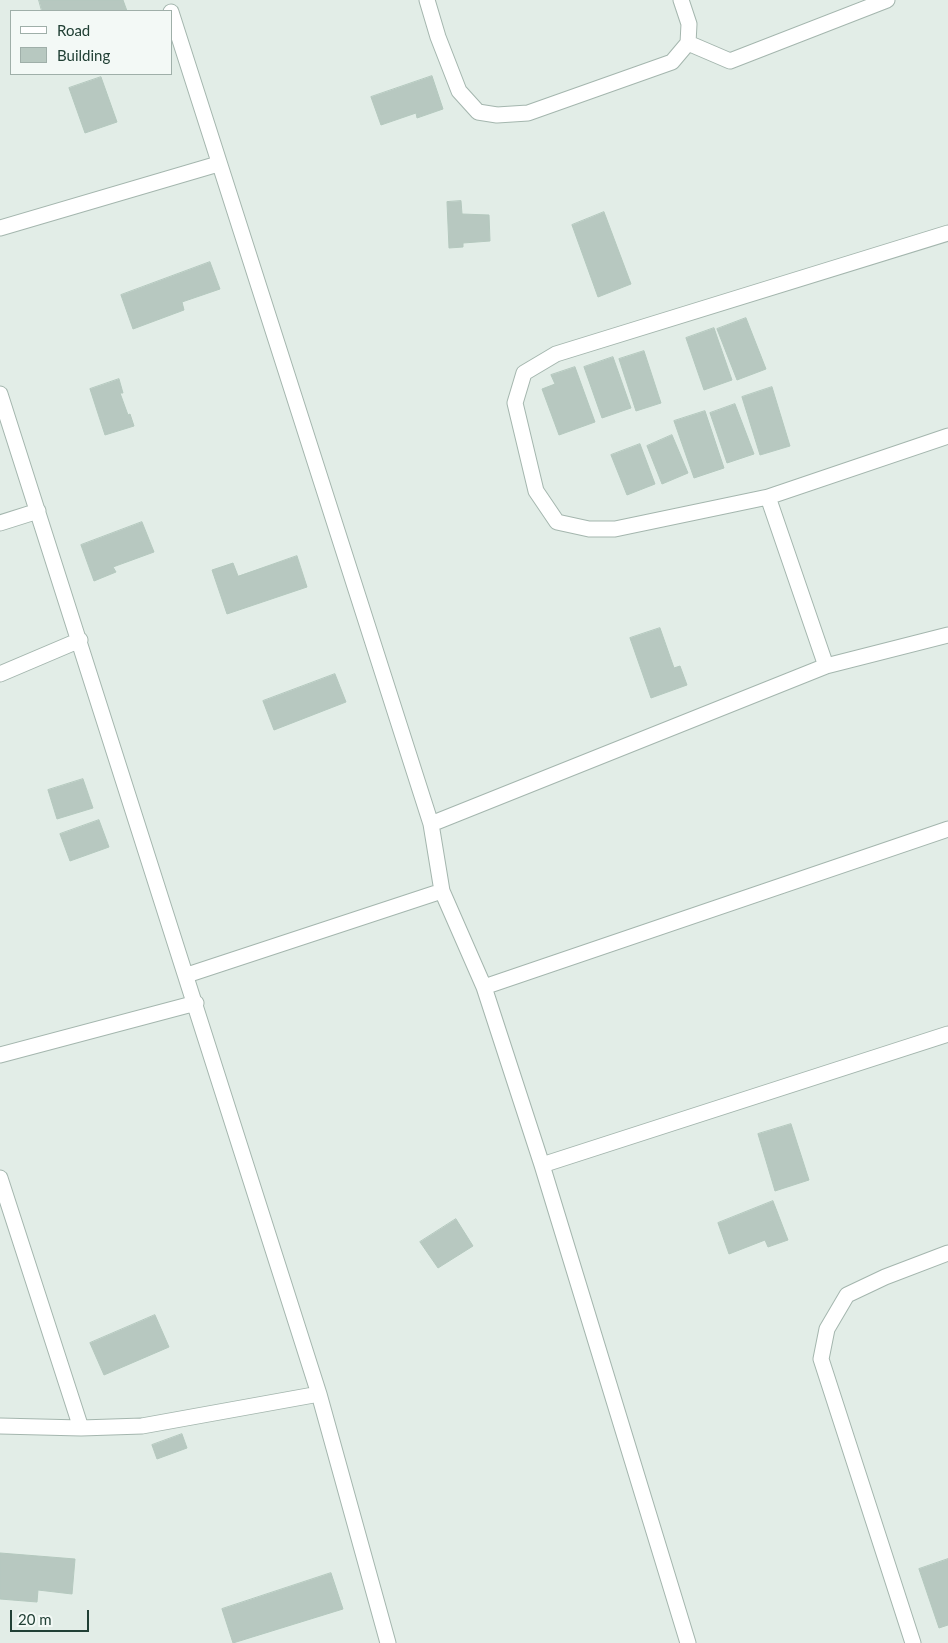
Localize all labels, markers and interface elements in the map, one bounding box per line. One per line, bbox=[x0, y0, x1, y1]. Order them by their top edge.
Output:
legend bbox=[10, 10, 172, 75]
text: Road bbox=[57, 21, 90, 39]
text: Building bbox=[57, 46, 110, 64]
scale bar bbox=[12, 1600, 91, 1632]
text: 20 m bbox=[18, 1610, 52, 1628]

